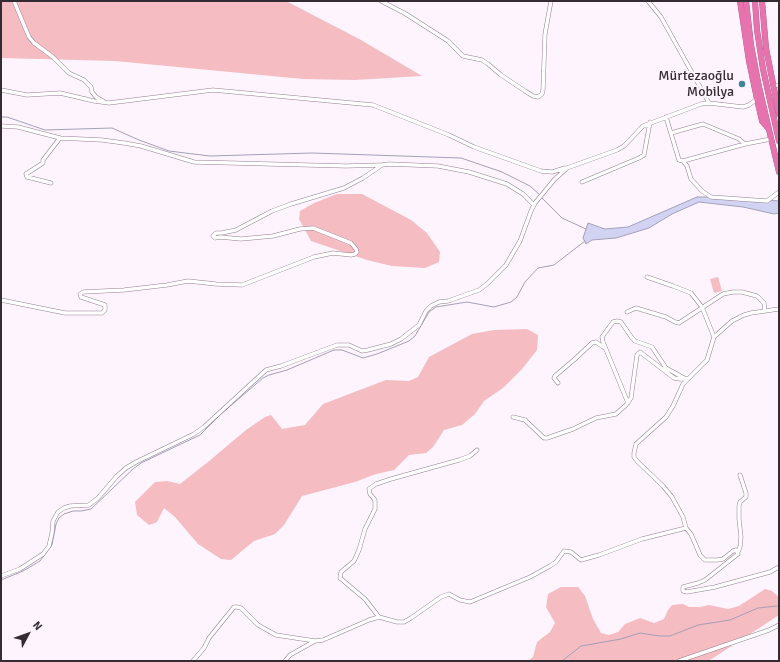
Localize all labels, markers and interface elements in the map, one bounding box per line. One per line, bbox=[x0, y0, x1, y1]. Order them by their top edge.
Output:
place label: Mürtezaoğlu Mobilya bbox=[658, 68, 734, 100]
marker: Mürtezaoğlu Mobilya bbox=[737, 79, 747, 89]
north arrow bbox=[8, 614, 48, 654]
text: N bbox=[30, 619, 45, 633]

